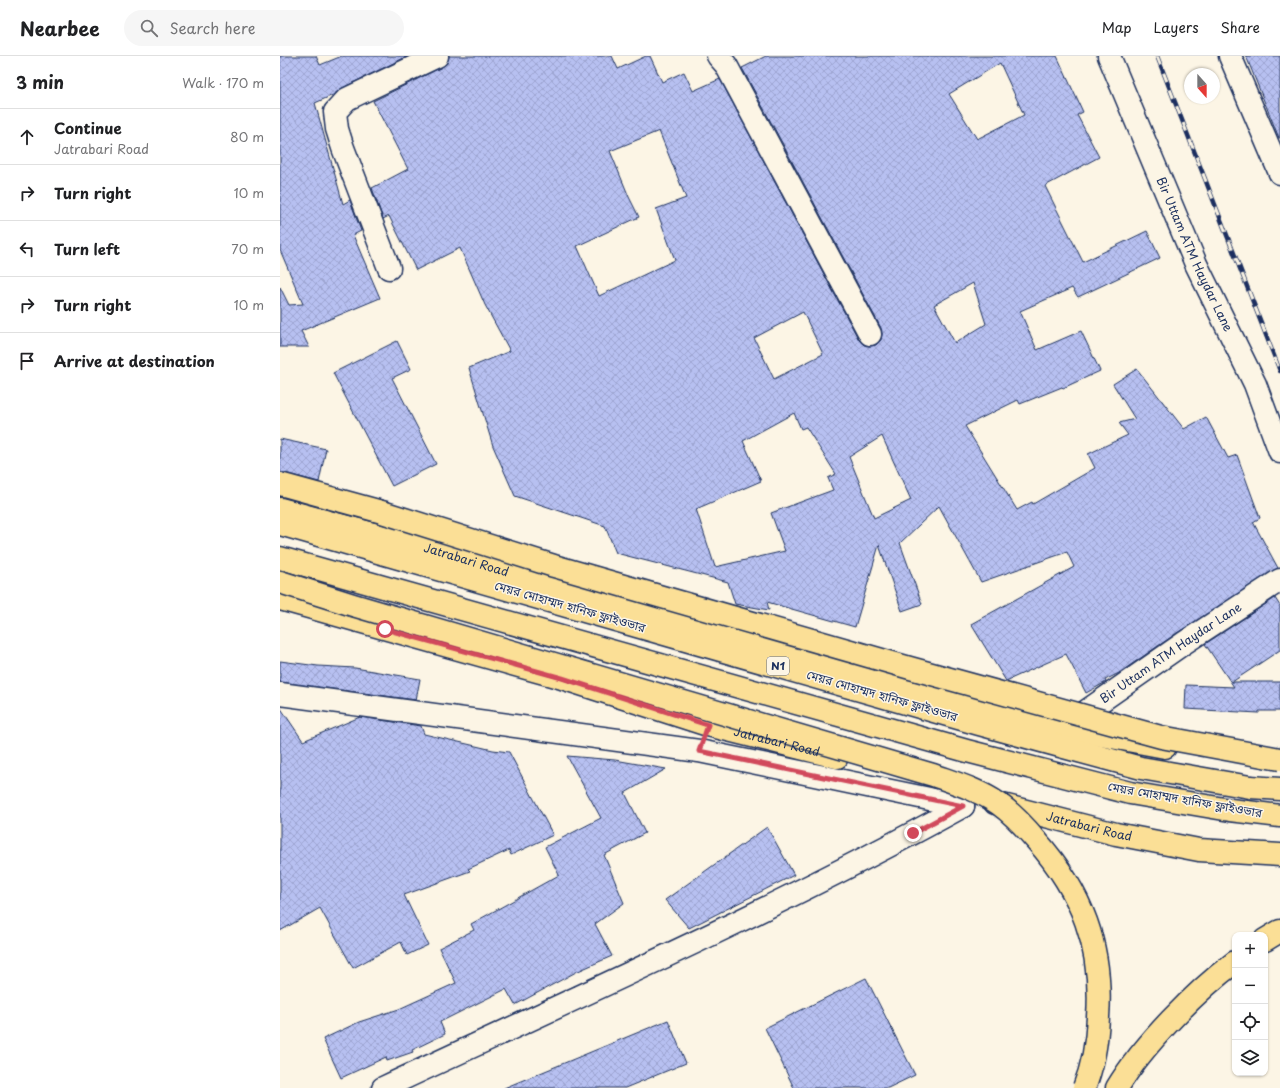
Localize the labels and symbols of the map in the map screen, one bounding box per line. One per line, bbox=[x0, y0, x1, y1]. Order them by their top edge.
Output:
north arrow bbox=[1184, 68, 1220, 104]
street label: Bir Uttam ATM Haydar Lane bbox=[1153, 174, 1238, 335]
street label: Jatrabari Road bbox=[422, 538, 511, 581]
street label: মেয়র মোহাম্মদ হানিফ ফ্লাইওভার bbox=[493, 576, 649, 636]
street label: Bir Uttam ATM Haydar Lane bbox=[1096, 597, 1245, 707]
route start bbox=[376, 620, 394, 638]
road number: N1 bbox=[767, 657, 789, 675]
street label: মেয়র মোহাম্মদ হানিফ ফ্লাইওভার bbox=[805, 665, 961, 725]
street label: Jatrabari Road bbox=[732, 722, 822, 760]
street label: মেয়র মোহাম্মদ হানিফ ফ্লাইওভার bbox=[1107, 777, 1265, 822]
street label: Jatrabari Road bbox=[1044, 806, 1134, 845]
route end bbox=[904, 824, 922, 842]

